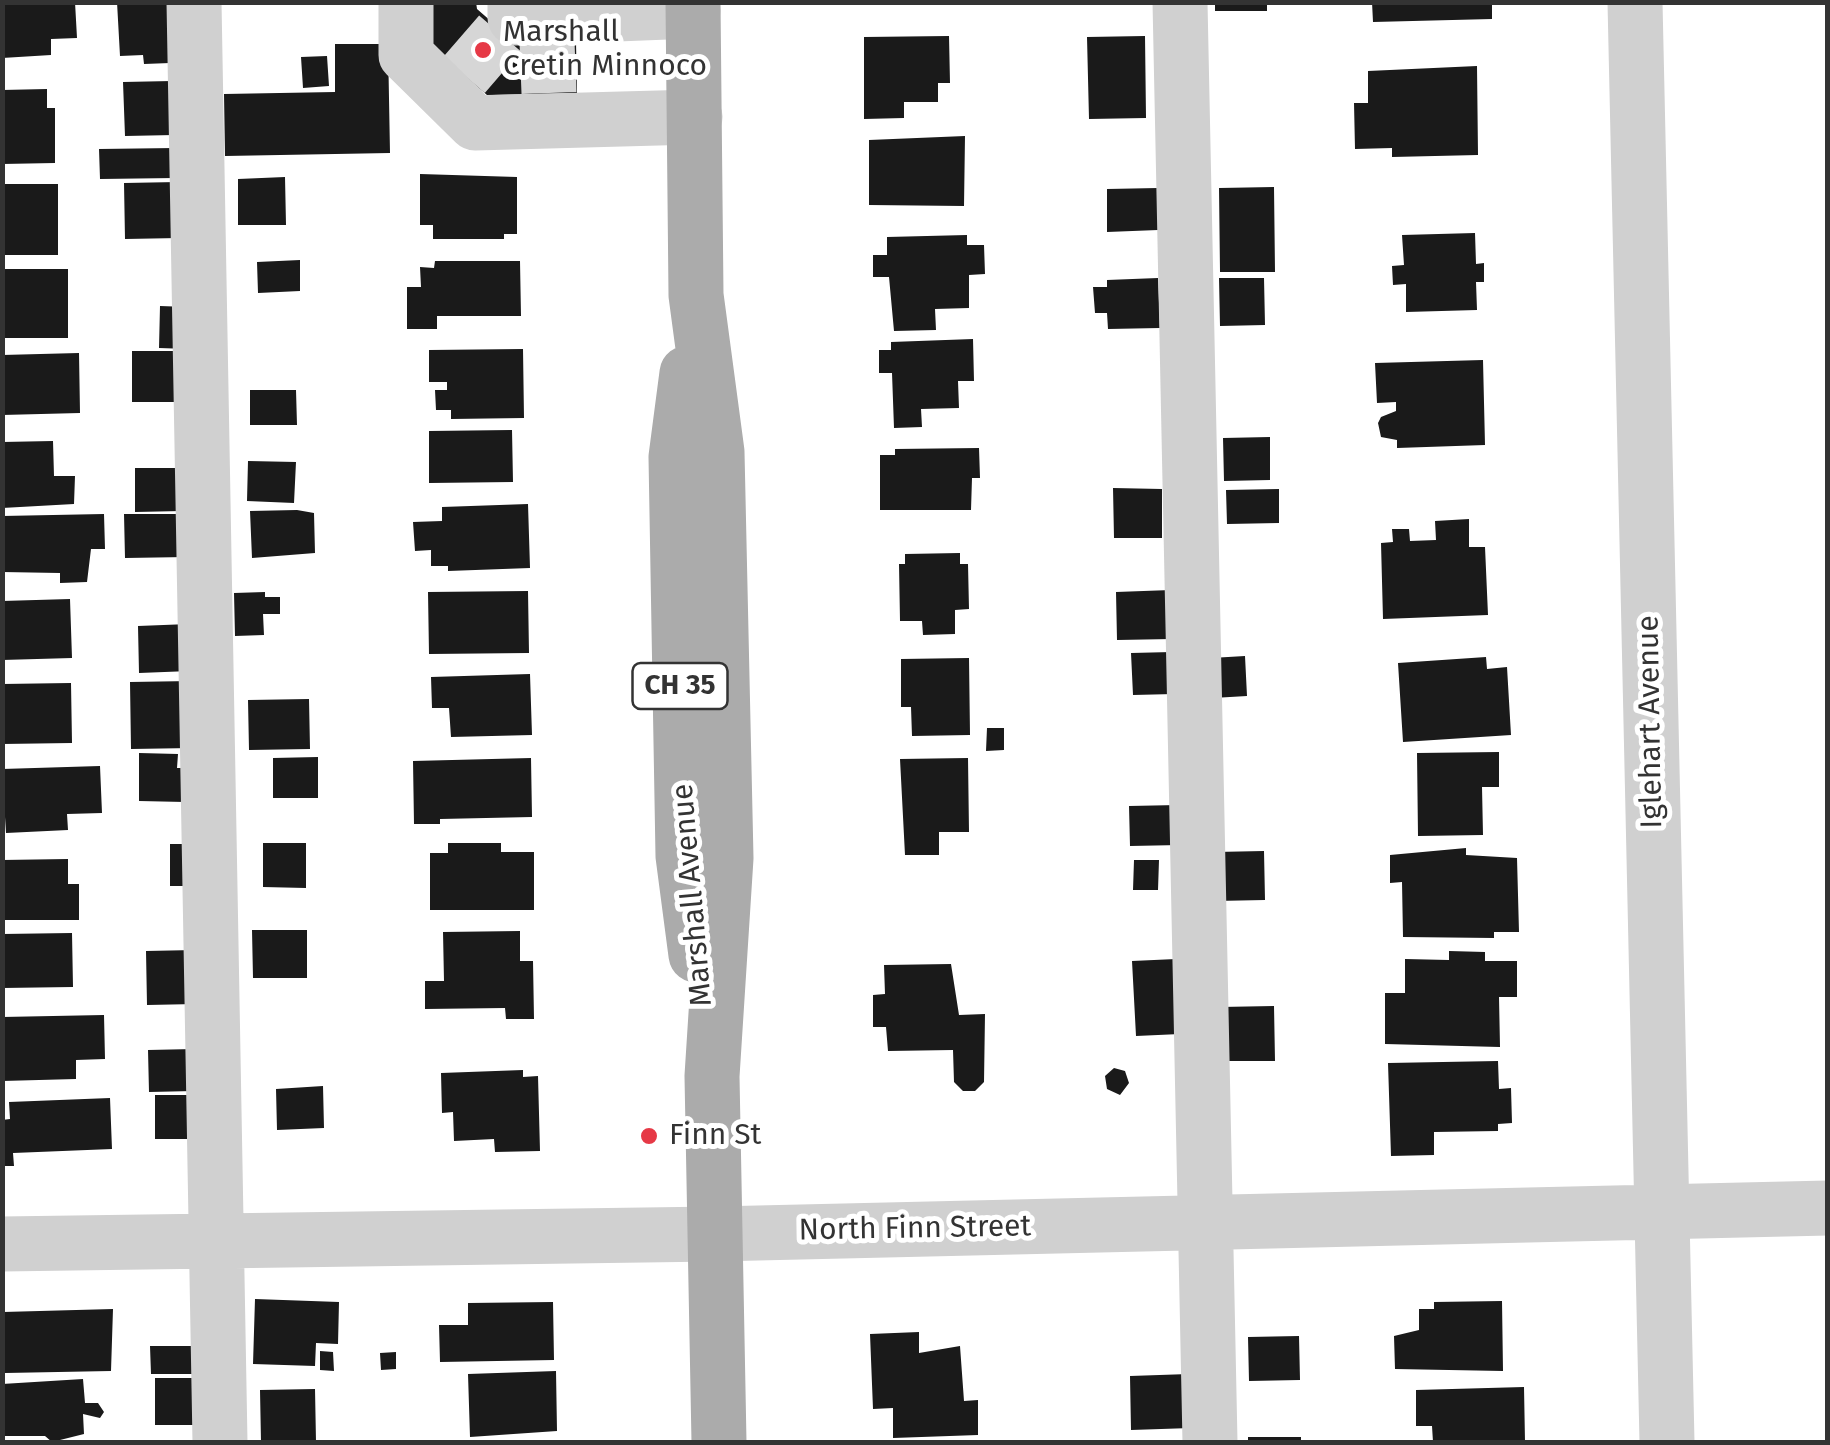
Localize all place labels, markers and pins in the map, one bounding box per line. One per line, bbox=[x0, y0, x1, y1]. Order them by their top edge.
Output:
place label: Marshall Cretin Minnoco bbox=[503, 15, 707, 86]
marker: Marshall Cretin Minnoco bbox=[472, 39, 494, 61]
place label: Finn St bbox=[669, 1118, 761, 1154]
marker: Finn St bbox=[638, 1125, 660, 1147]

